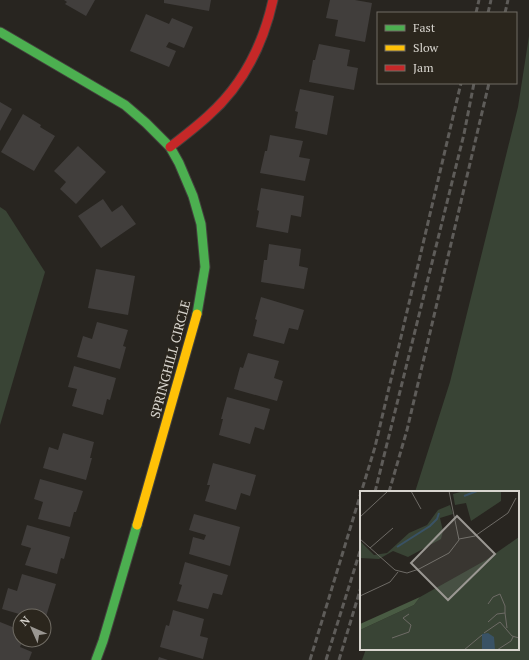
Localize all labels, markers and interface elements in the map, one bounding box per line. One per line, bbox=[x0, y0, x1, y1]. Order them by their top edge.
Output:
legend bbox=[377, 12, 517, 84]
text: Fast bbox=[413, 20, 436, 35]
text: Slow bbox=[413, 40, 439, 55]
text: Jam bbox=[413, 60, 434, 75]
street label: SPRINGHILL CIRCLE bbox=[146, 298, 194, 420]
inset map bbox=[360, 491, 519, 650]
north arrow bbox=[12, 608, 52, 648]
text: N bbox=[17, 613, 33, 629]

